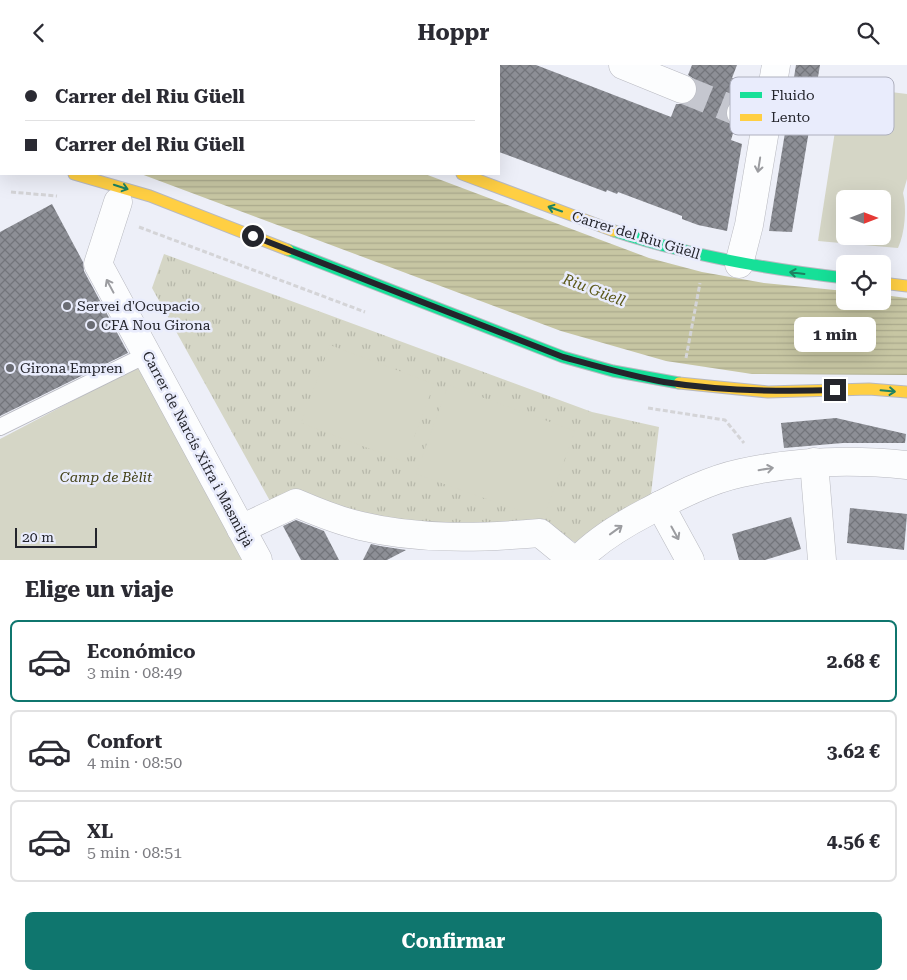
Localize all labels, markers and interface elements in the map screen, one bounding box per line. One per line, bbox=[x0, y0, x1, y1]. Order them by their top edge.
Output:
icon: back bbox=[25, 19, 53, 47]
icon: search bbox=[854, 19, 882, 47]
text: Hoppr bbox=[418, 20, 489, 45]
legend bbox=[730, 77, 894, 135]
text: Carrer del Riu Güell bbox=[55, 85, 245, 108]
text: Fluido bbox=[771, 87, 815, 103]
text: Lento bbox=[771, 109, 810, 125]
text: Carrer del Riu Güell bbox=[55, 133, 245, 156]
one-way arrow bbox=[754, 156, 764, 172]
one-way arrow bbox=[113, 183, 128, 192]
north arrow bbox=[836, 190, 891, 245]
map controls bbox=[836, 190, 891, 310]
one-way arrow bbox=[548, 204, 564, 214]
street label: Carrer del Riu Güell bbox=[570, 208, 703, 262]
route start bbox=[242, 225, 264, 247]
button: locate bbox=[836, 255, 891, 310]
one-way arrow bbox=[789, 267, 805, 277]
water label: Riu Güell bbox=[559, 270, 628, 310]
one-way arrow bbox=[104, 280, 114, 294]
place label: Servei d'Ocupacio bbox=[77, 298, 200, 314]
marker: Servei d'Ocupacio bbox=[61, 300, 73, 312]
place label: CFA Nou Girona bbox=[101, 317, 211, 333]
callout: 1 min bbox=[794, 317, 876, 353]
marker: CFA Nou Girona bbox=[85, 319, 97, 331]
text: 1 min bbox=[813, 325, 857, 344]
street label: Carrer de Narcís Xifra i Masmitjà bbox=[139, 348, 257, 550]
place label: Girona Empren bbox=[20, 360, 123, 376]
marker: Girona Empren bbox=[4, 362, 16, 374]
route end bbox=[824, 379, 846, 401]
one-way arrow bbox=[880, 386, 896, 396]
one-way arrow bbox=[757, 464, 773, 474]
park label: Camp de Bèlit bbox=[60, 469, 153, 485]
scale bar bbox=[15, 525, 98, 548]
one-way arrow bbox=[609, 525, 623, 535]
one-way arrow bbox=[670, 525, 680, 540]
text: 20 m bbox=[22, 529, 54, 545]
text: Elige un viaje bbox=[25, 577, 174, 602]
icon: car bbox=[27, 639, 72, 684]
text: Económico bbox=[87, 640, 195, 663]
text: 2.68 € bbox=[827, 650, 880, 673]
text: 3 min · 08:49 bbox=[87, 663, 182, 682]
icon: car bbox=[27, 729, 72, 774]
text: Confort bbox=[87, 730, 162, 753]
text: 3.62 € bbox=[827, 740, 880, 763]
text: 4 min · 08:50 bbox=[87, 753, 182, 772]
icon: car bbox=[27, 819, 72, 864]
text: XL bbox=[87, 820, 113, 843]
text: 4.56 € bbox=[827, 830, 880, 853]
text: 5 min · 08:51 bbox=[87, 843, 182, 862]
button: Confirmar bbox=[25, 912, 882, 970]

